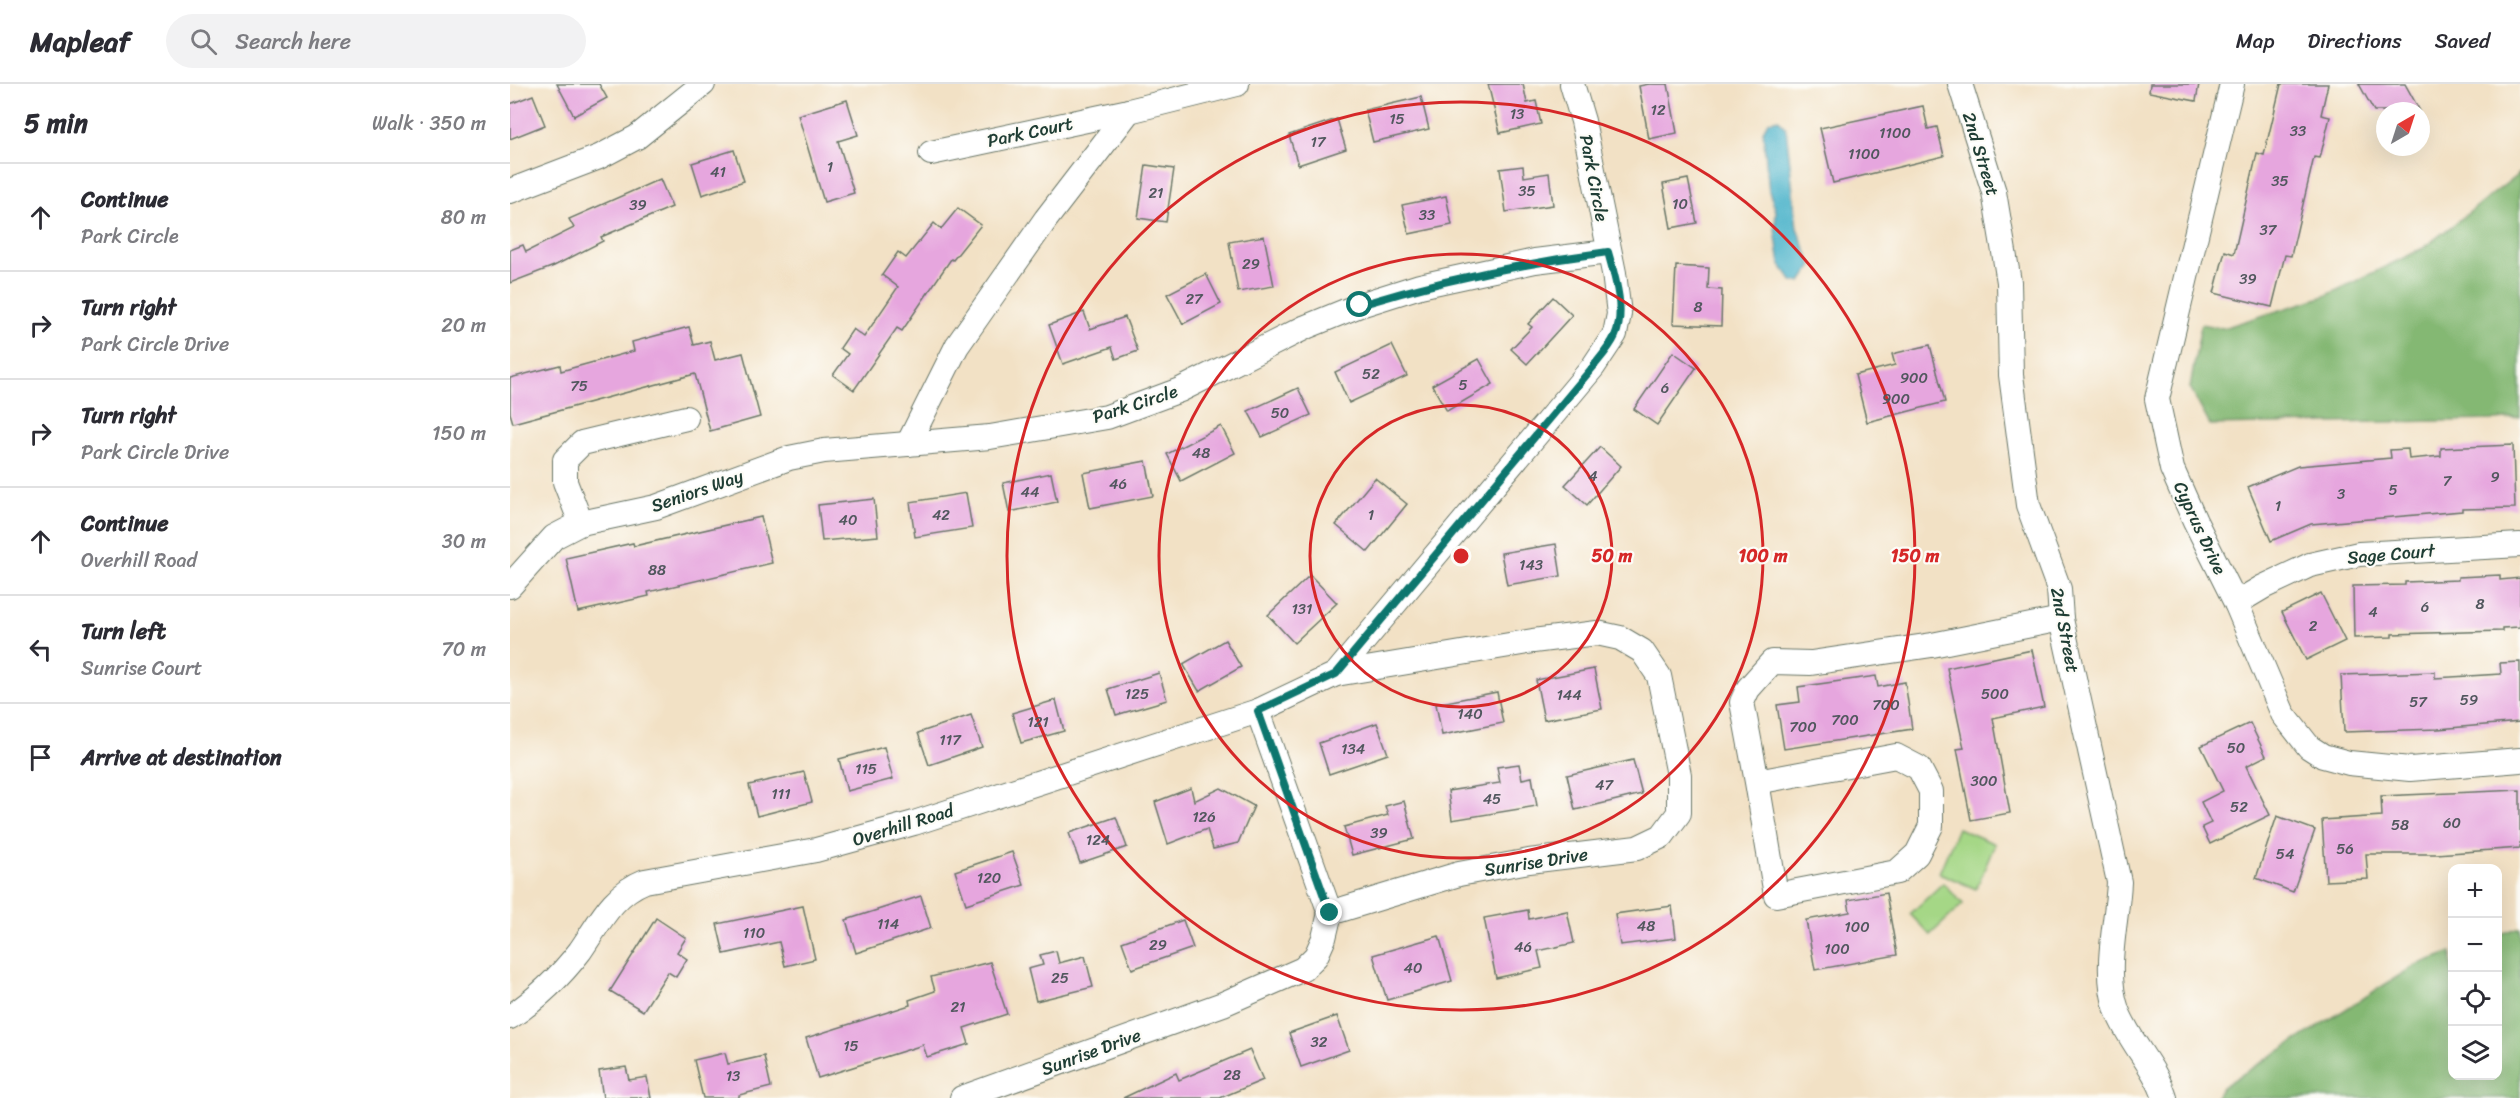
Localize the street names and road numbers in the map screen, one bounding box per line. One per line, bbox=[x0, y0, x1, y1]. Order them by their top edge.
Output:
street label: Park Court bbox=[984, 107, 1076, 157]
street label: 2nd Street bbox=[1953, 108, 2009, 200]
street label: Park Circle bbox=[1570, 132, 1618, 225]
street label: Park Circle bbox=[1088, 375, 1182, 433]
street label: Seniors Way bbox=[646, 460, 748, 522]
street label: Cyprus Drive bbox=[2164, 476, 2236, 580]
street label: Sage Court bbox=[2346, 534, 2437, 574]
street label: 2nd Street bbox=[2041, 584, 2089, 676]
street label: Overhill Road bbox=[848, 794, 959, 856]
street label: Sunrise Drive bbox=[1482, 838, 1590, 886]
street label: Sunrise Drive bbox=[1036, 1019, 1146, 1085]

